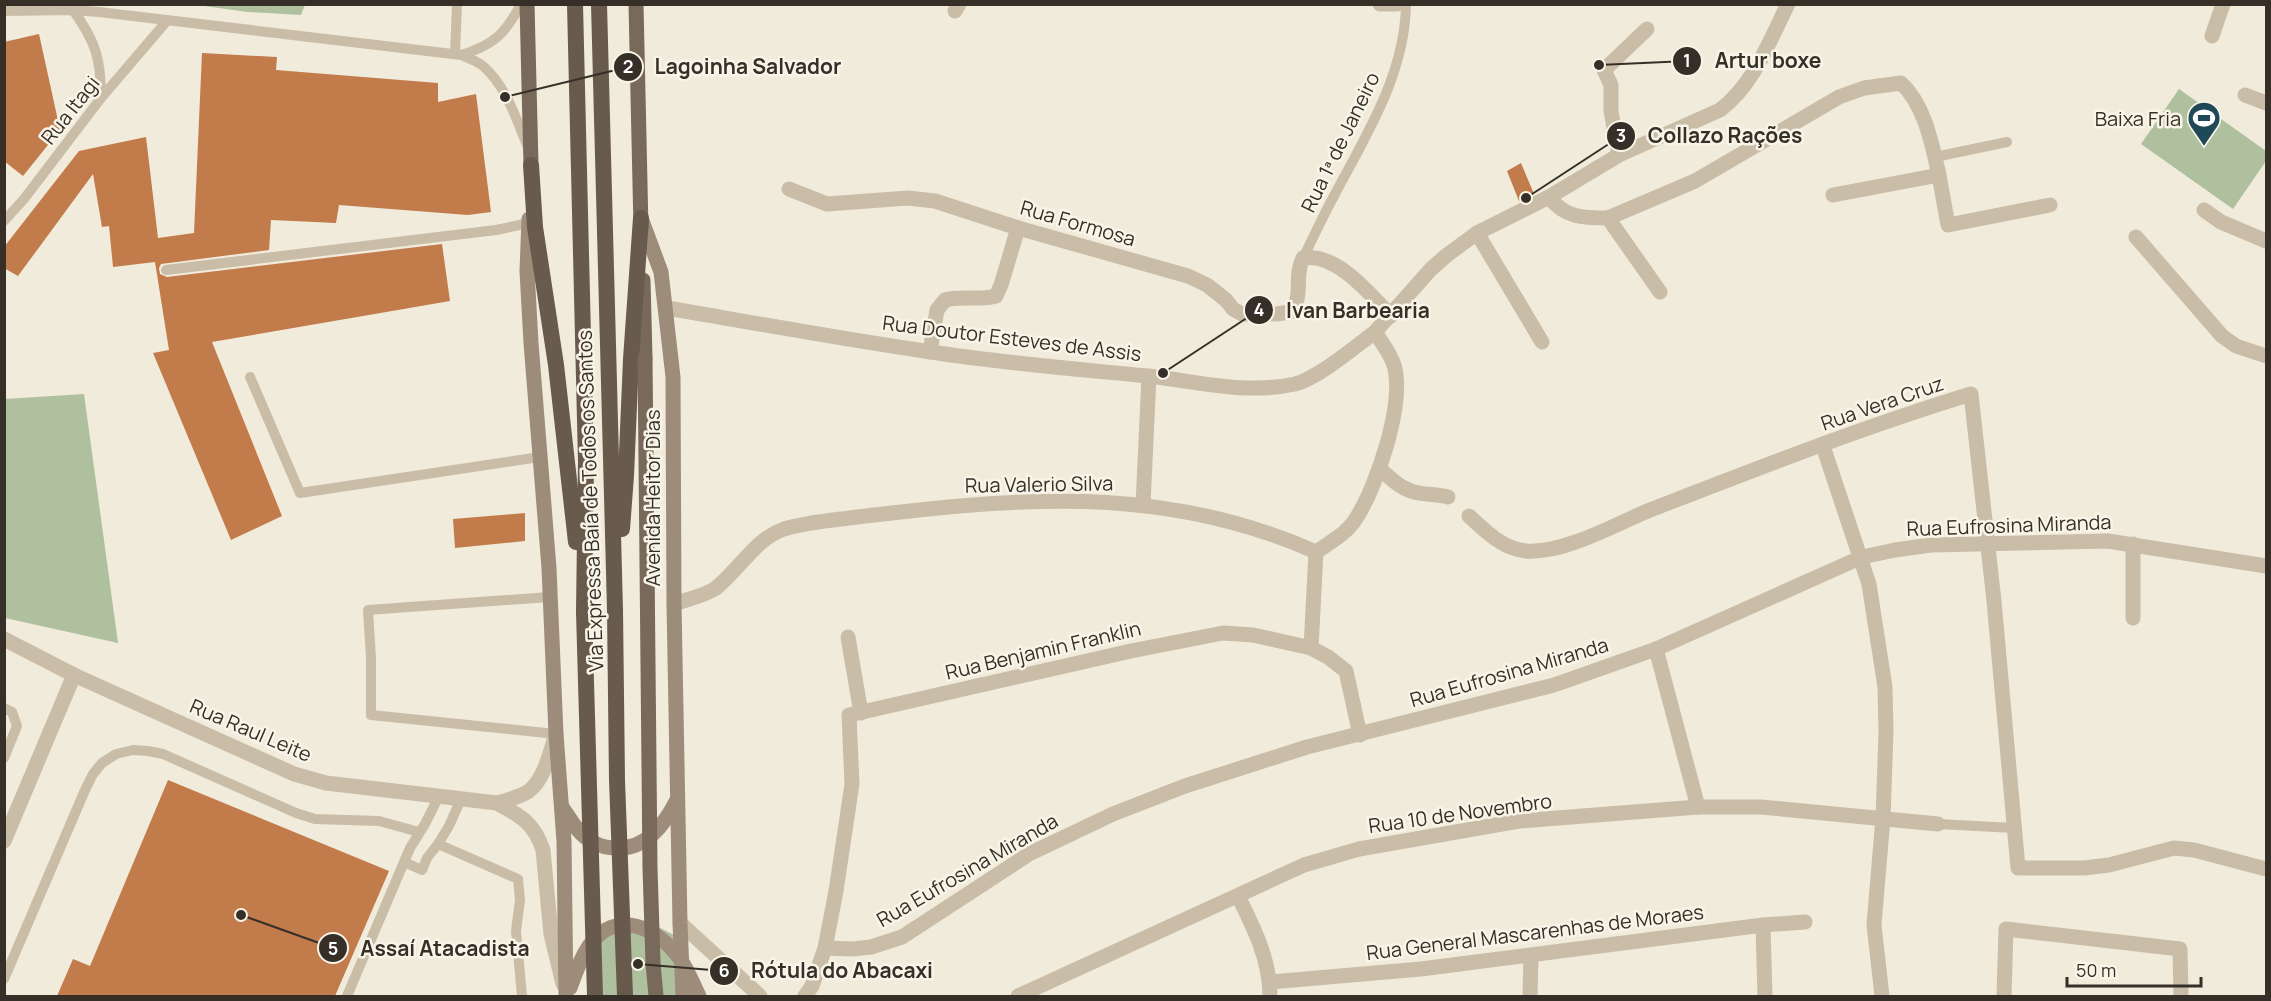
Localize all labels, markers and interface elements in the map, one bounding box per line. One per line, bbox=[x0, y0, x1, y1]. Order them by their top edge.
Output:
callout: Artur boxe bbox=[1672, 42, 1833, 81]
text: Artur boxe bbox=[1715, 46, 1821, 74]
callout: Lagoinha Salvador bbox=[613, 47, 854, 86]
text: 1 bbox=[1683, 48, 1691, 72]
text: Lagoinha Salvador bbox=[655, 52, 841, 80]
text: 2 bbox=[623, 54, 633, 78]
street label: Rua 1ª de Janeiro bbox=[1294, 67, 1386, 217]
street label: Rua Itagi bbox=[35, 70, 105, 150]
sports icon: Baixa Fria bbox=[2186, 100, 2222, 147]
place label: Baixa Fria bbox=[2095, 105, 2181, 132]
callout: Collazo Rações bbox=[1606, 117, 1815, 156]
text: Collazo Rações bbox=[1648, 121, 1802, 149]
text: 3 bbox=[1616, 123, 1626, 147]
street label: Rua Formosa bbox=[1017, 194, 1139, 252]
callout: Ivan Barbearia bbox=[1244, 291, 1442, 330]
text: Ivan Barbearia bbox=[1286, 296, 1430, 324]
text: 4 bbox=[1254, 297, 1265, 321]
street label: Rua Doutor Esteves de Assis bbox=[881, 309, 1143, 367]
street label: Via Expressa Baía de Todos os Santos bbox=[571, 329, 609, 673]
street label: Rua Vera Cruz bbox=[1817, 369, 1947, 437]
street label: Avenida Heitor Dias bbox=[639, 410, 666, 586]
street label: Rua Valerio Silva bbox=[965, 469, 1113, 499]
street label: Rua Eufrosina Miranda bbox=[1906, 508, 2112, 542]
street label: Rua Benjamin Franklin bbox=[943, 614, 1143, 686]
street label: Rua Eufrosina Miranda bbox=[1407, 631, 1611, 713]
street label: Rua Raul Leite bbox=[186, 692, 316, 768]
street label: Rua 10 de Novembro bbox=[1366, 787, 1554, 839]
street label: Rua Eufrosina Miranda bbox=[871, 807, 1063, 933]
street label: Rua General Mascarenhas de Moraes bbox=[1365, 898, 1705, 966]
callout: Assaí Atacadista bbox=[318, 929, 541, 968]
text: Assaí Atacadista bbox=[360, 934, 530, 962]
text: 5 bbox=[328, 936, 338, 960]
scale bar bbox=[2067, 950, 2200, 988]
callout: Rótula do Abacaxi bbox=[709, 951, 945, 990]
text: Rótula do Abacaxi bbox=[751, 956, 933, 984]
text: 6 bbox=[718, 958, 730, 982]
text: 50 m bbox=[2076, 958, 2116, 982]

